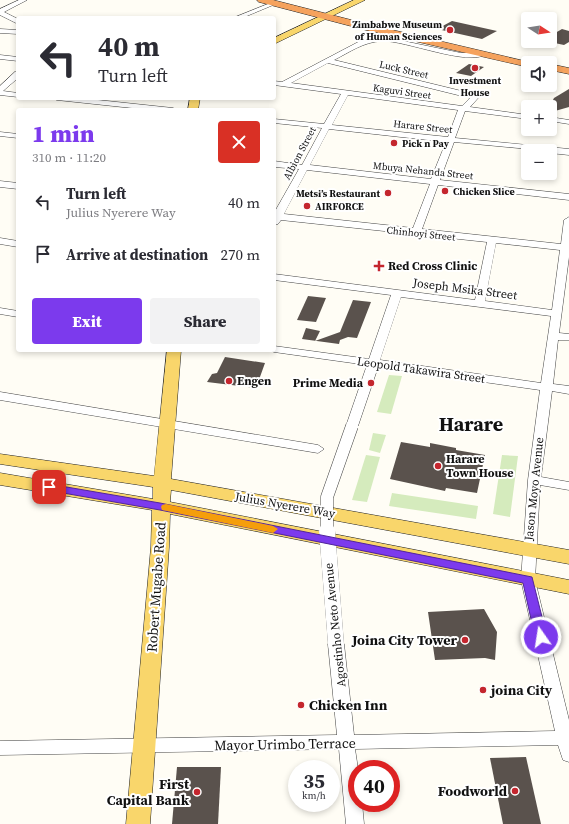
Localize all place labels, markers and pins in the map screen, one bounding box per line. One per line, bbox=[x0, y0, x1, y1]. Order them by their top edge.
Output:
place label: Zimbabwe Museum of Human Sciences bbox=[352, 18, 442, 43]
marker: Zimbabwe Museum of Human Sciences bbox=[445, 25, 455, 35]
marker: Investment House bbox=[470, 63, 480, 73]
place label: Investment House bbox=[449, 74, 501, 99]
place label: Pick n Pay bbox=[402, 137, 450, 150]
marker: Pick n Pay bbox=[389, 138, 399, 148]
place label: Chicken Slice bbox=[453, 185, 515, 198]
marker: Chicken Slice bbox=[440, 186, 450, 196]
place label: Metsi’s Restaurant bbox=[296, 187, 380, 200]
marker: Metsi’s Restaurant bbox=[383, 188, 393, 198]
place label: AIRFORCE bbox=[315, 200, 364, 213]
marker: AIRFORCE bbox=[302, 201, 312, 211]
place label: Red Cross Clinic bbox=[388, 258, 478, 274]
marker: Red Cross Clinic bbox=[373, 260, 385, 272]
place label: Engen bbox=[237, 373, 272, 389]
place label: Prime Media bbox=[293, 375, 364, 391]
marker: Engen bbox=[224, 376, 234, 386]
marker: Prime Media bbox=[366, 378, 376, 388]
place label: Harare Town House bbox=[446, 451, 513, 481]
marker: Harare Town House bbox=[433, 461, 443, 471]
pin bbox=[32, 470, 66, 504]
place label: Joina City Tower bbox=[351, 630, 457, 650]
marker: Joina City Tower bbox=[460, 635, 470, 645]
place label: joina City bbox=[489, 680, 553, 700]
marker: joina City bbox=[478, 685, 488, 695]
place label: Chicken Inn bbox=[309, 695, 388, 715]
marker: Chicken Inn bbox=[296, 700, 306, 710]
place label: First Capital Bank bbox=[107, 774, 190, 810]
place label: Foodworld bbox=[438, 781, 508, 801]
marker: Foodworld bbox=[510, 786, 520, 796]
marker: First Capital Bank bbox=[192, 787, 202, 797]

